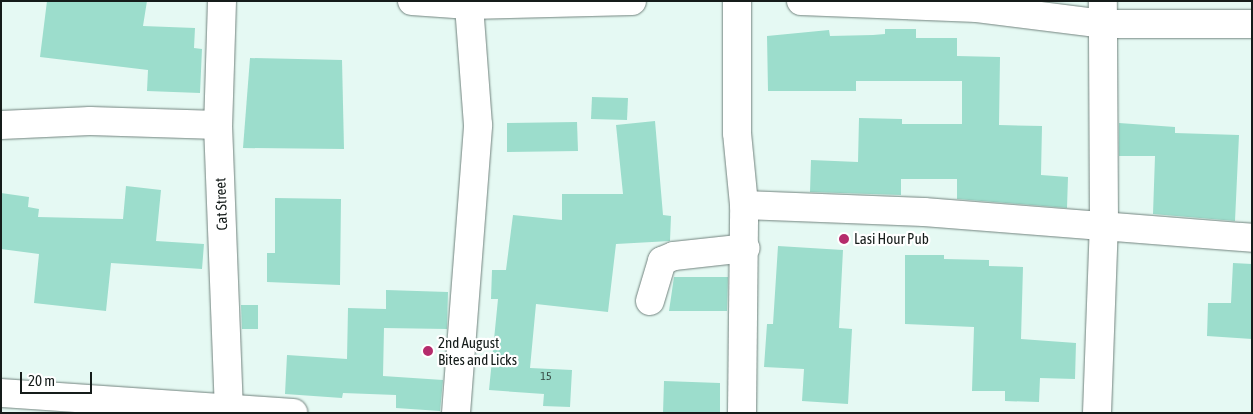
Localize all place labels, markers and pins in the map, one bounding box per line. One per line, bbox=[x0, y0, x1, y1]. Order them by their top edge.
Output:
place label: Lasi Hour Pub bbox=[854, 230, 929, 248]
marker: Lasi Hour Pub bbox=[838, 233, 850, 245]
place label: 2nd August Bites and Licks bbox=[438, 333, 517, 368]
marker: 2nd August Bites and Licks bbox=[422, 345, 434, 357]

